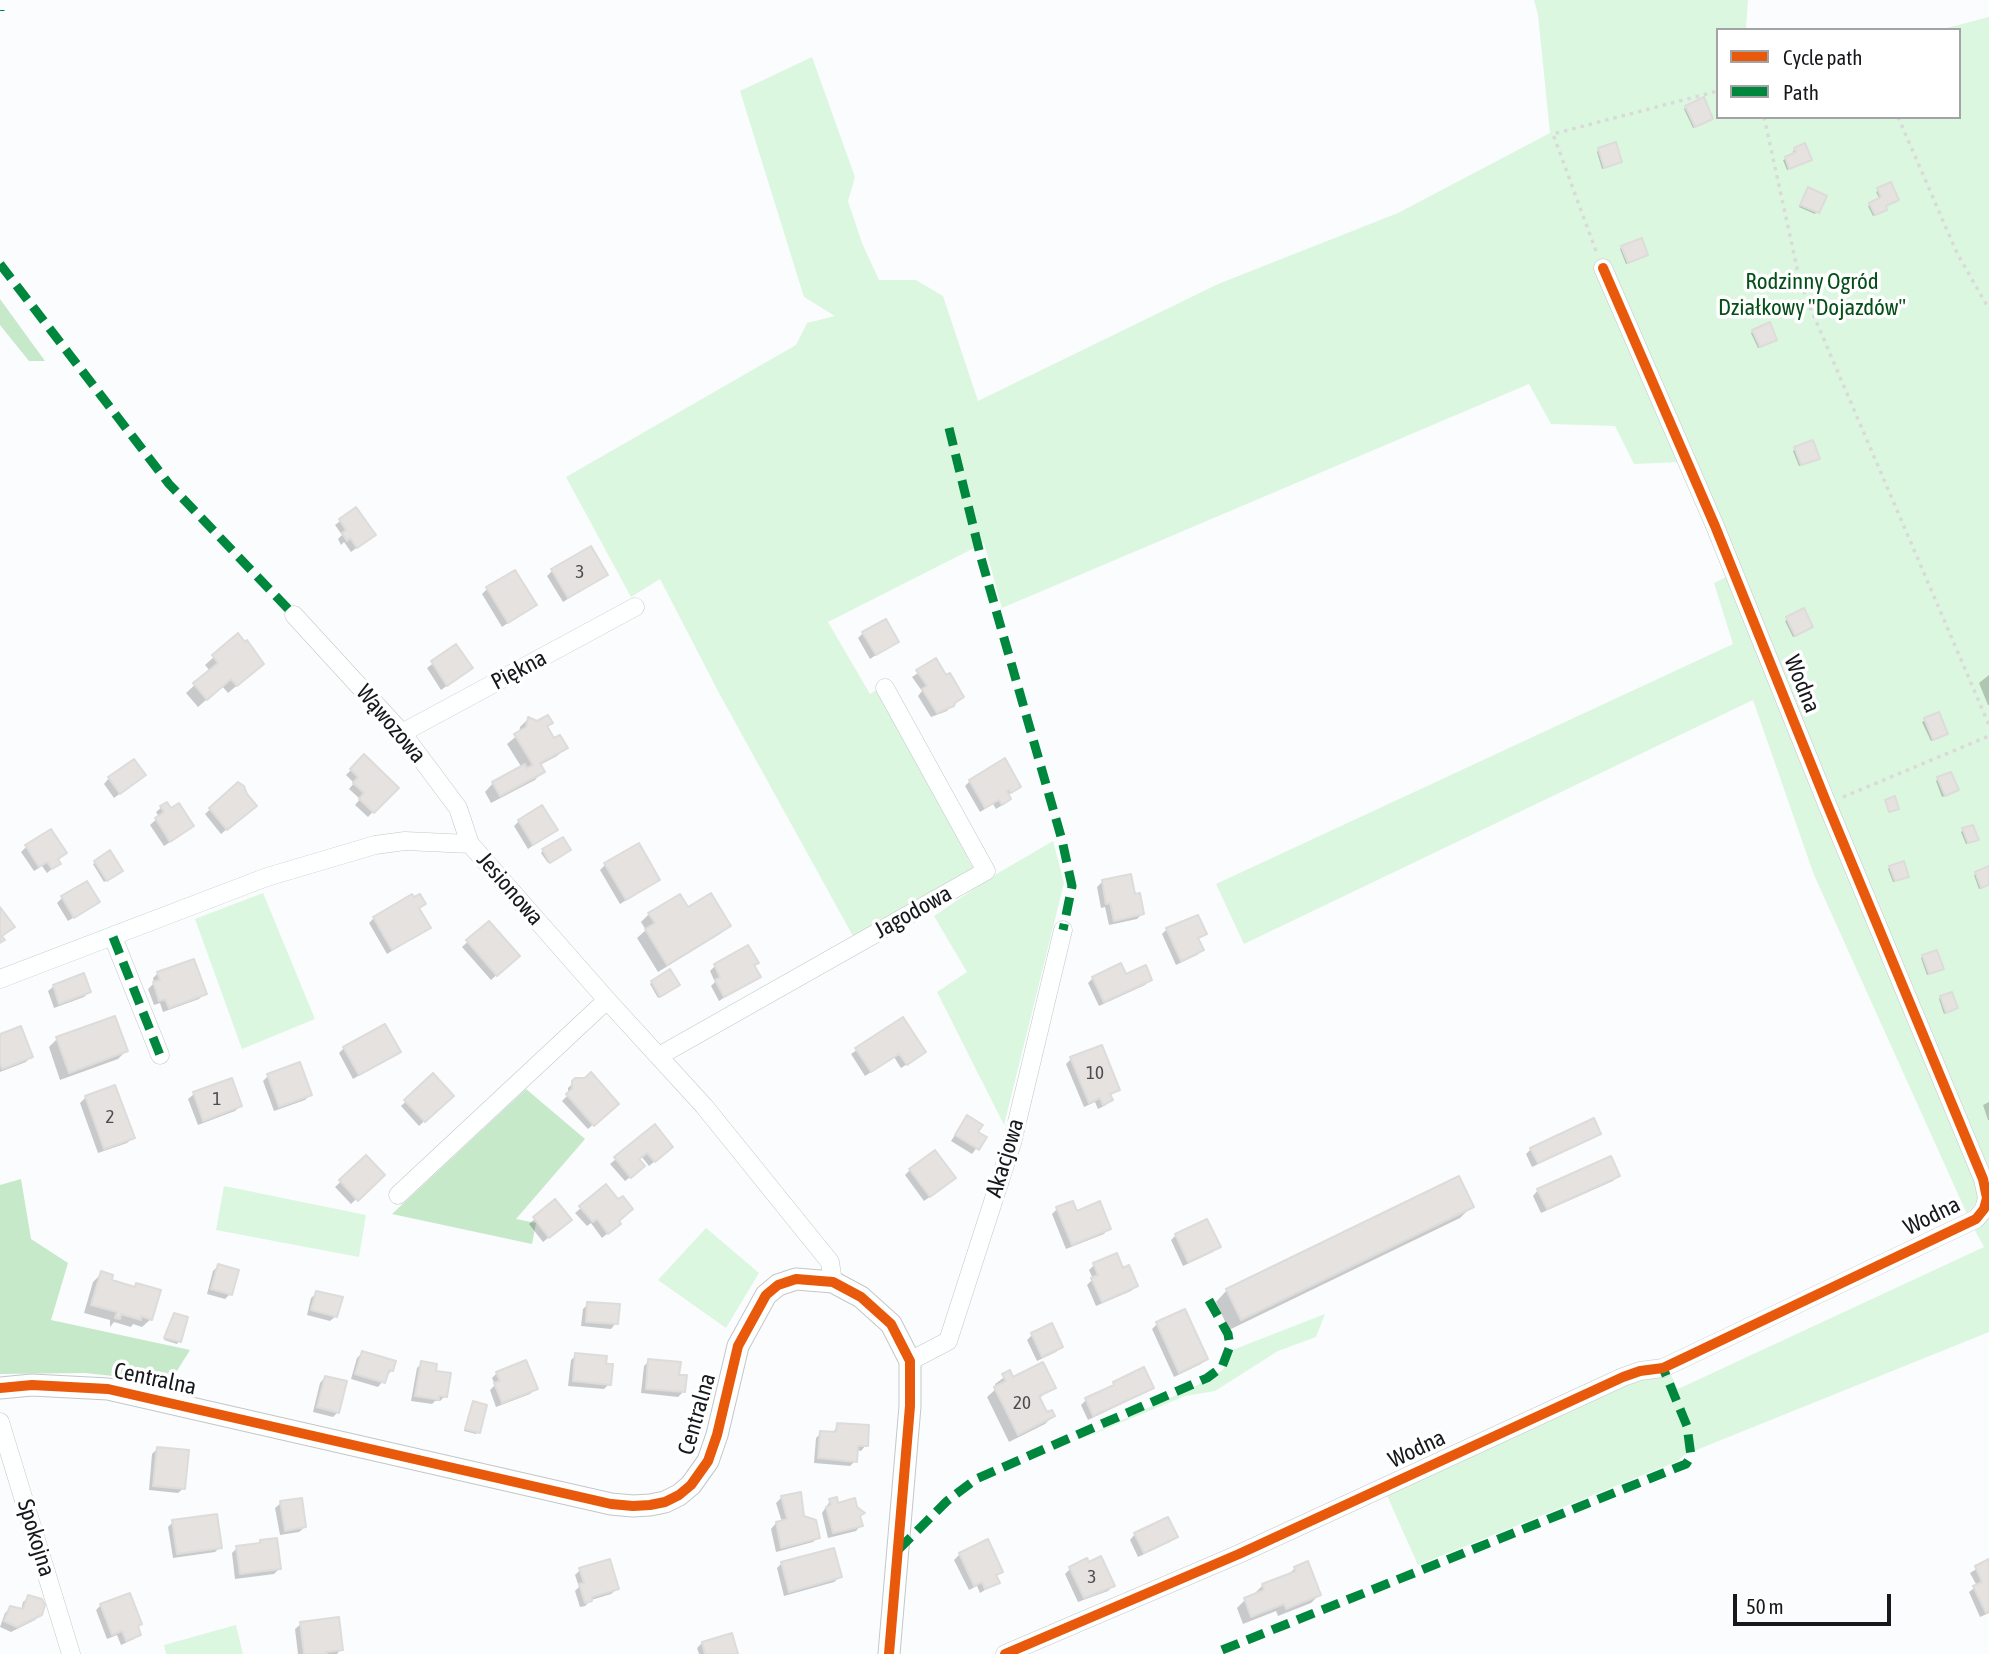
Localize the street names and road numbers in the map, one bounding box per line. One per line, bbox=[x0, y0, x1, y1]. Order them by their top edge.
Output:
street label: Piękna bbox=[487, 644, 551, 696]
street label: Wodna bbox=[1778, 651, 1826, 717]
street label: Wąwozowa bbox=[350, 679, 432, 769]
street label: Jesionowa bbox=[471, 847, 549, 931]
street label: Jagodowa bbox=[870, 880, 956, 944]
street label: Akacjowa bbox=[980, 1115, 1030, 1201]
street label: Wodna bbox=[1899, 1191, 1965, 1241]
street label: Centralna bbox=[111, 1357, 199, 1401]
street label: Centralna bbox=[672, 1370, 722, 1458]
street label: Wodna bbox=[1384, 1424, 1450, 1474]
street label: Spokojna bbox=[11, 1496, 61, 1580]

